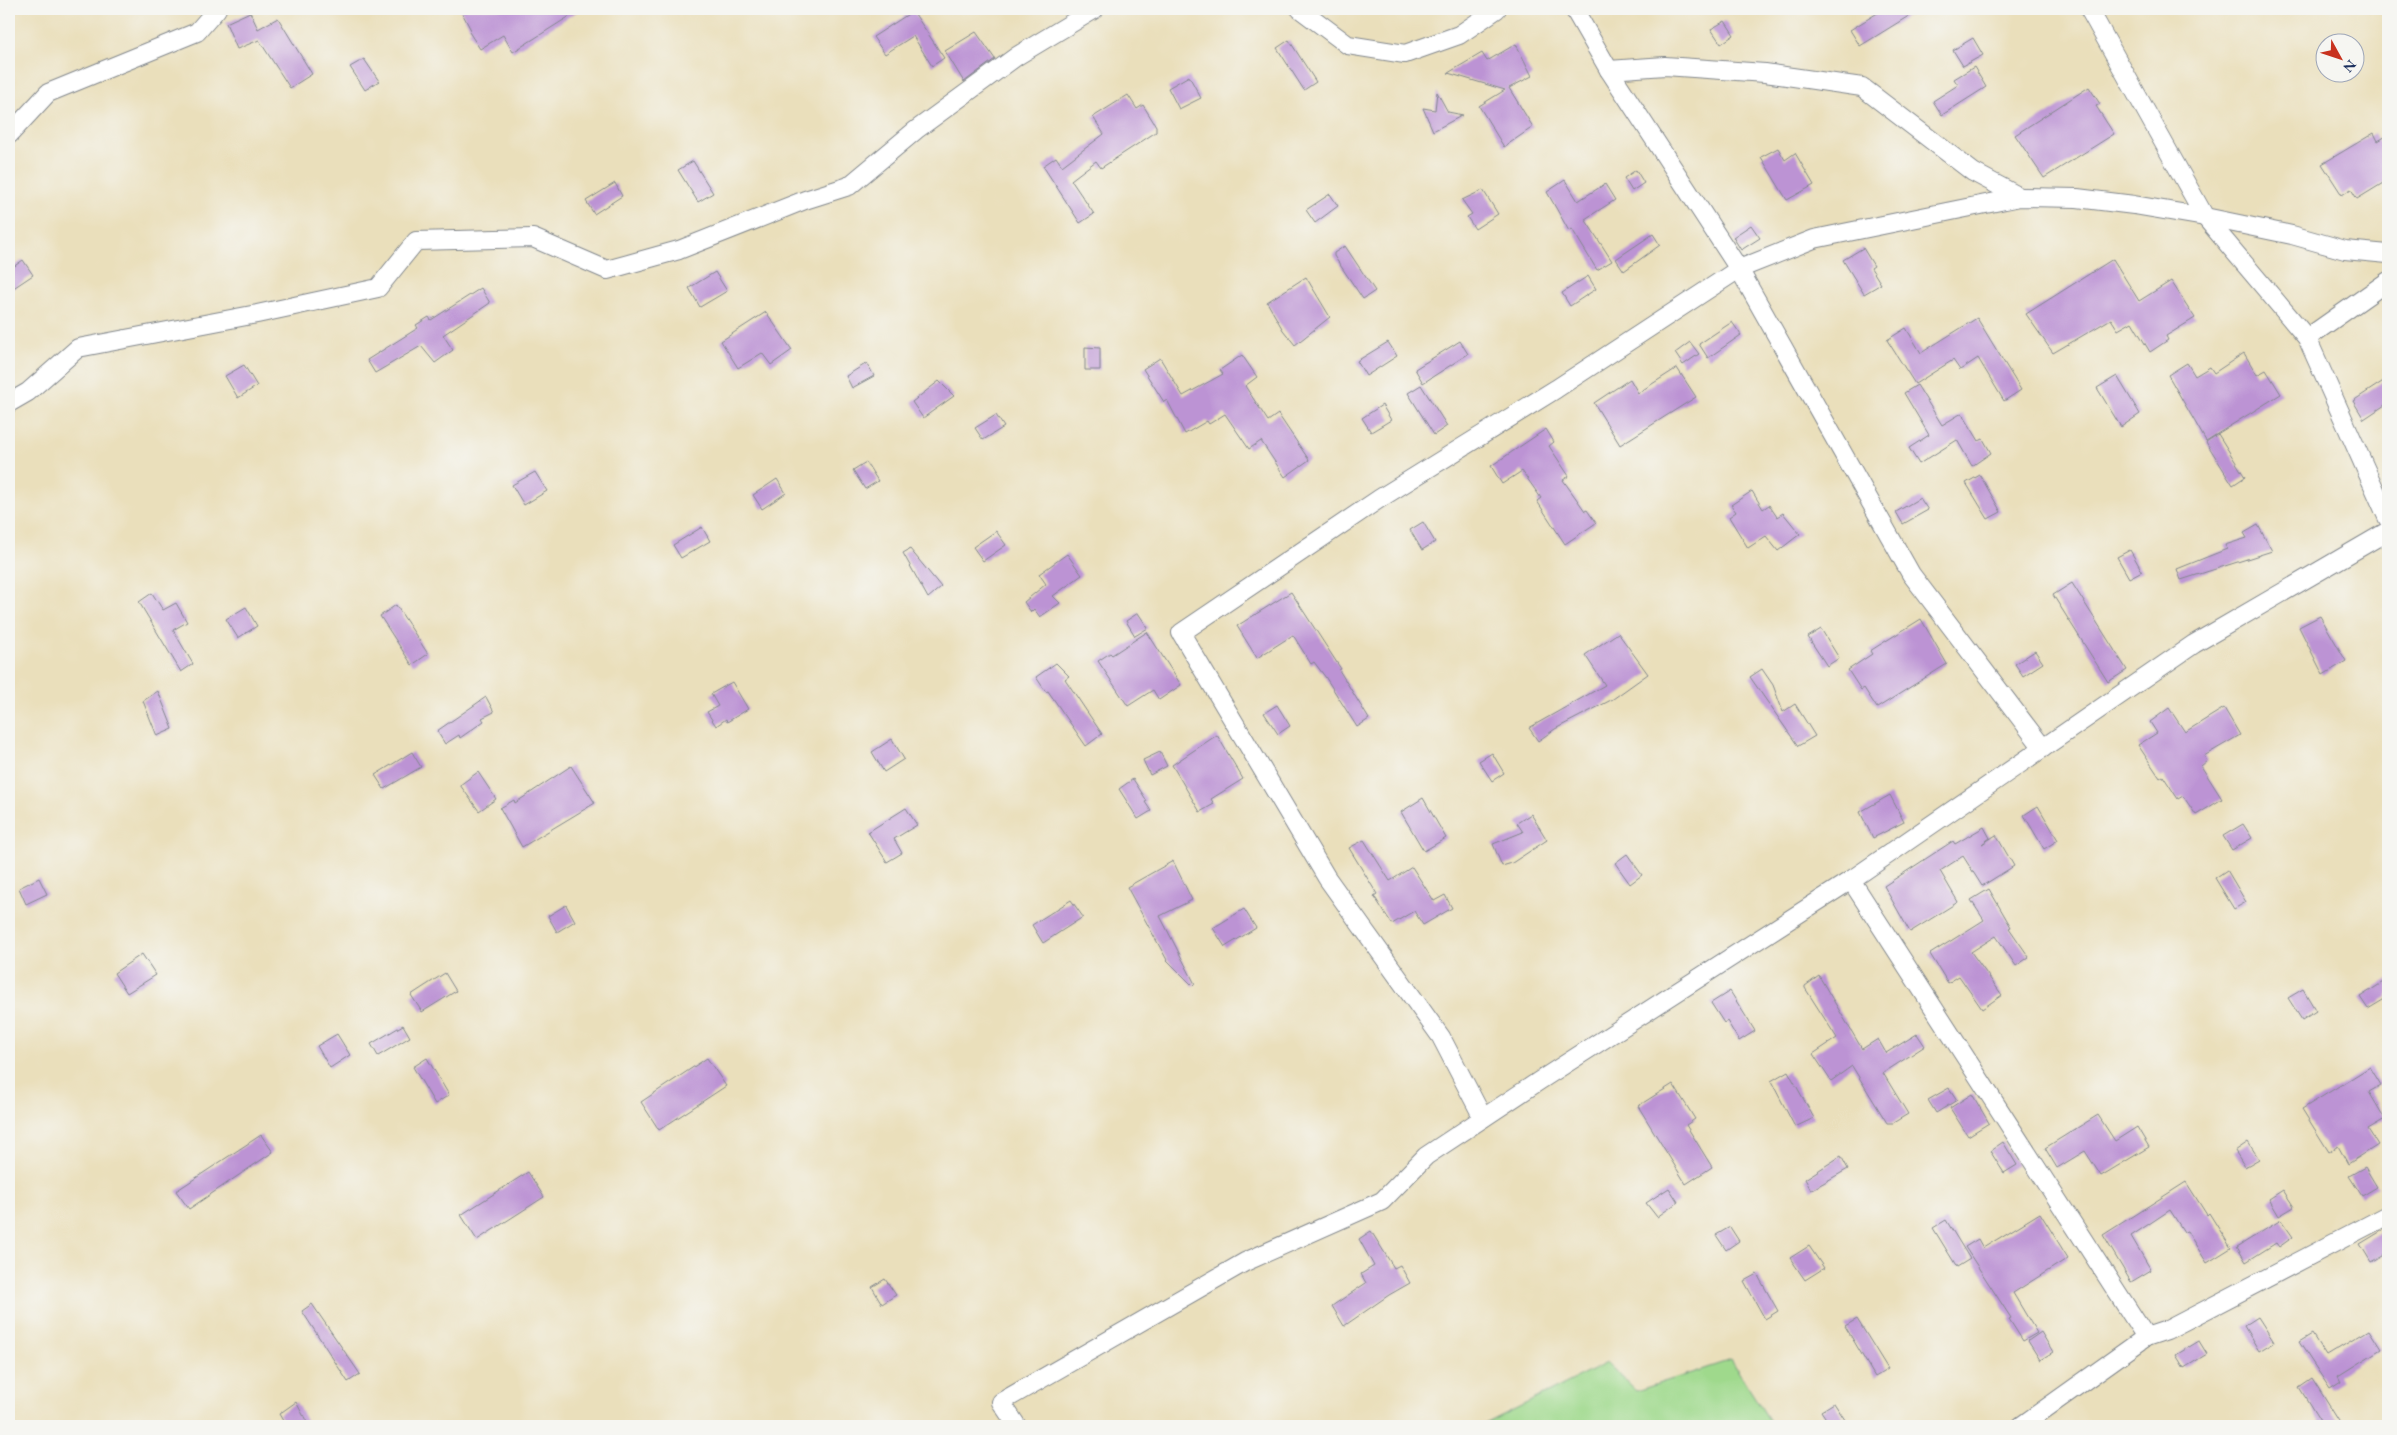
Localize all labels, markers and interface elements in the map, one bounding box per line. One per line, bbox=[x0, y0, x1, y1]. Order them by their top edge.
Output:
north arrow bbox=[2314, 32, 2364, 82]
text: N bbox=[2339, 56, 2360, 77]

